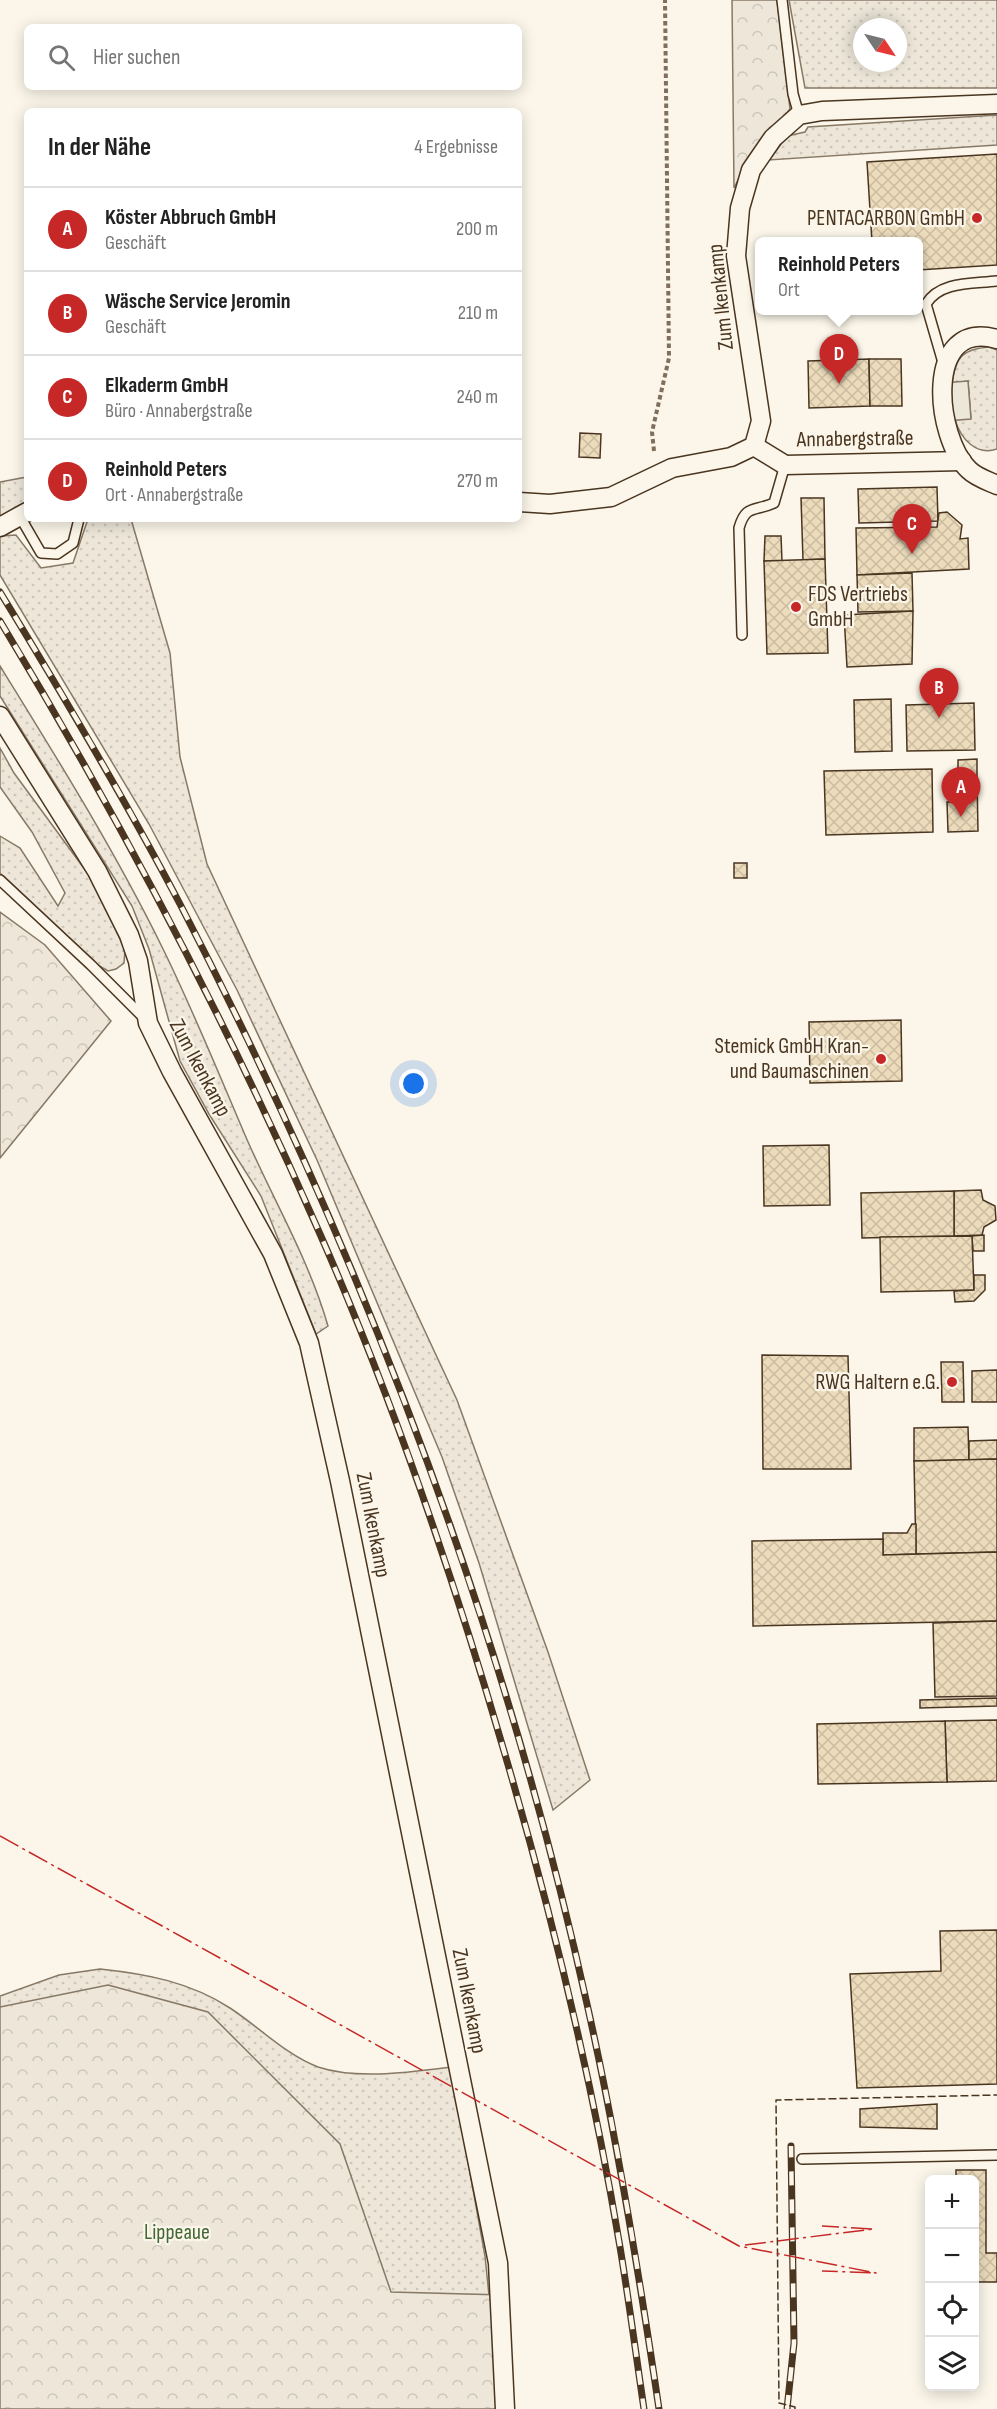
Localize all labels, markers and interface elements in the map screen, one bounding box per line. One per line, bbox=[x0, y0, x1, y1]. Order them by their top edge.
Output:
north arrow bbox=[853, 18, 907, 72]
search box bbox=[24, 24, 522, 90]
icon: search bbox=[45, 41, 78, 74]
text: Hier suchen bbox=[93, 44, 181, 71]
text: In der Nähe bbox=[48, 132, 151, 163]
text: 4 Ergebnisse bbox=[414, 135, 498, 159]
text: Köster Abbruch GmbH bbox=[105, 204, 276, 231]
place label: PENTACARBON GmbH bbox=[807, 205, 965, 232]
marker: PENTACARBON GmbH bbox=[970, 211, 984, 225]
text: A bbox=[63, 217, 72, 241]
text: 200 m bbox=[456, 217, 498, 241]
text: Geschäft bbox=[105, 231, 166, 255]
popup bbox=[755, 237, 923, 315]
street label: Zum Ikenkamp bbox=[702, 243, 740, 351]
text: Reinhold Peters bbox=[778, 251, 900, 278]
text: Ort bbox=[778, 278, 800, 302]
text: Wäsche Service Jeromin bbox=[105, 288, 290, 315]
text: B bbox=[63, 301, 72, 325]
text: 210 m bbox=[458, 301, 498, 325]
text: Geschäft bbox=[105, 315, 166, 339]
pin: D bbox=[820, 334, 858, 384]
text: Elkaderm GmbH bbox=[105, 372, 228, 399]
text: C bbox=[62, 385, 73, 409]
text: 240 m bbox=[457, 385, 498, 409]
text: Büro · Annabergstraße bbox=[105, 399, 252, 423]
street label: Annabergstraße bbox=[795, 424, 914, 454]
text: Reinhold Peters bbox=[105, 456, 227, 483]
text: D bbox=[62, 469, 73, 493]
text: 270 m bbox=[457, 469, 498, 493]
text: Ort · Annabergstraße bbox=[105, 483, 243, 507]
pin: C bbox=[892, 504, 932, 554]
place label: FDS Vertriebs GmbH bbox=[808, 581, 908, 633]
marker: FDS Vertriebs GmbH bbox=[789, 600, 803, 614]
pin: B bbox=[920, 668, 958, 718]
pin: A bbox=[942, 768, 980, 817]
street label: Zum Ikenkamp bbox=[163, 1015, 237, 1121]
place label: Stemick GmbH Kran- und Baumaschinen bbox=[715, 1033, 869, 1085]
marker: Stemick GmbH Kran- und Baumaschinen bbox=[874, 1052, 888, 1066]
your location bbox=[399, 1069, 428, 1098]
place label: RWG Haltern e.G. bbox=[815, 1369, 940, 1396]
marker: RWG Haltern e.G. bbox=[945, 1375, 959, 1389]
street label: Zum Ikenkamp bbox=[350, 1470, 396, 1580]
street label: Zum Ikenkamp bbox=[446, 1946, 492, 2056]
map controls bbox=[925, 2175, 979, 2391]
button: + bbox=[925, 2175, 979, 2229]
park label: Lippeaue bbox=[144, 2219, 210, 2246]
button: − bbox=[925, 2229, 979, 2283]
button: locate bbox=[925, 2283, 979, 2337]
button: layers bbox=[925, 2337, 979, 2391]

